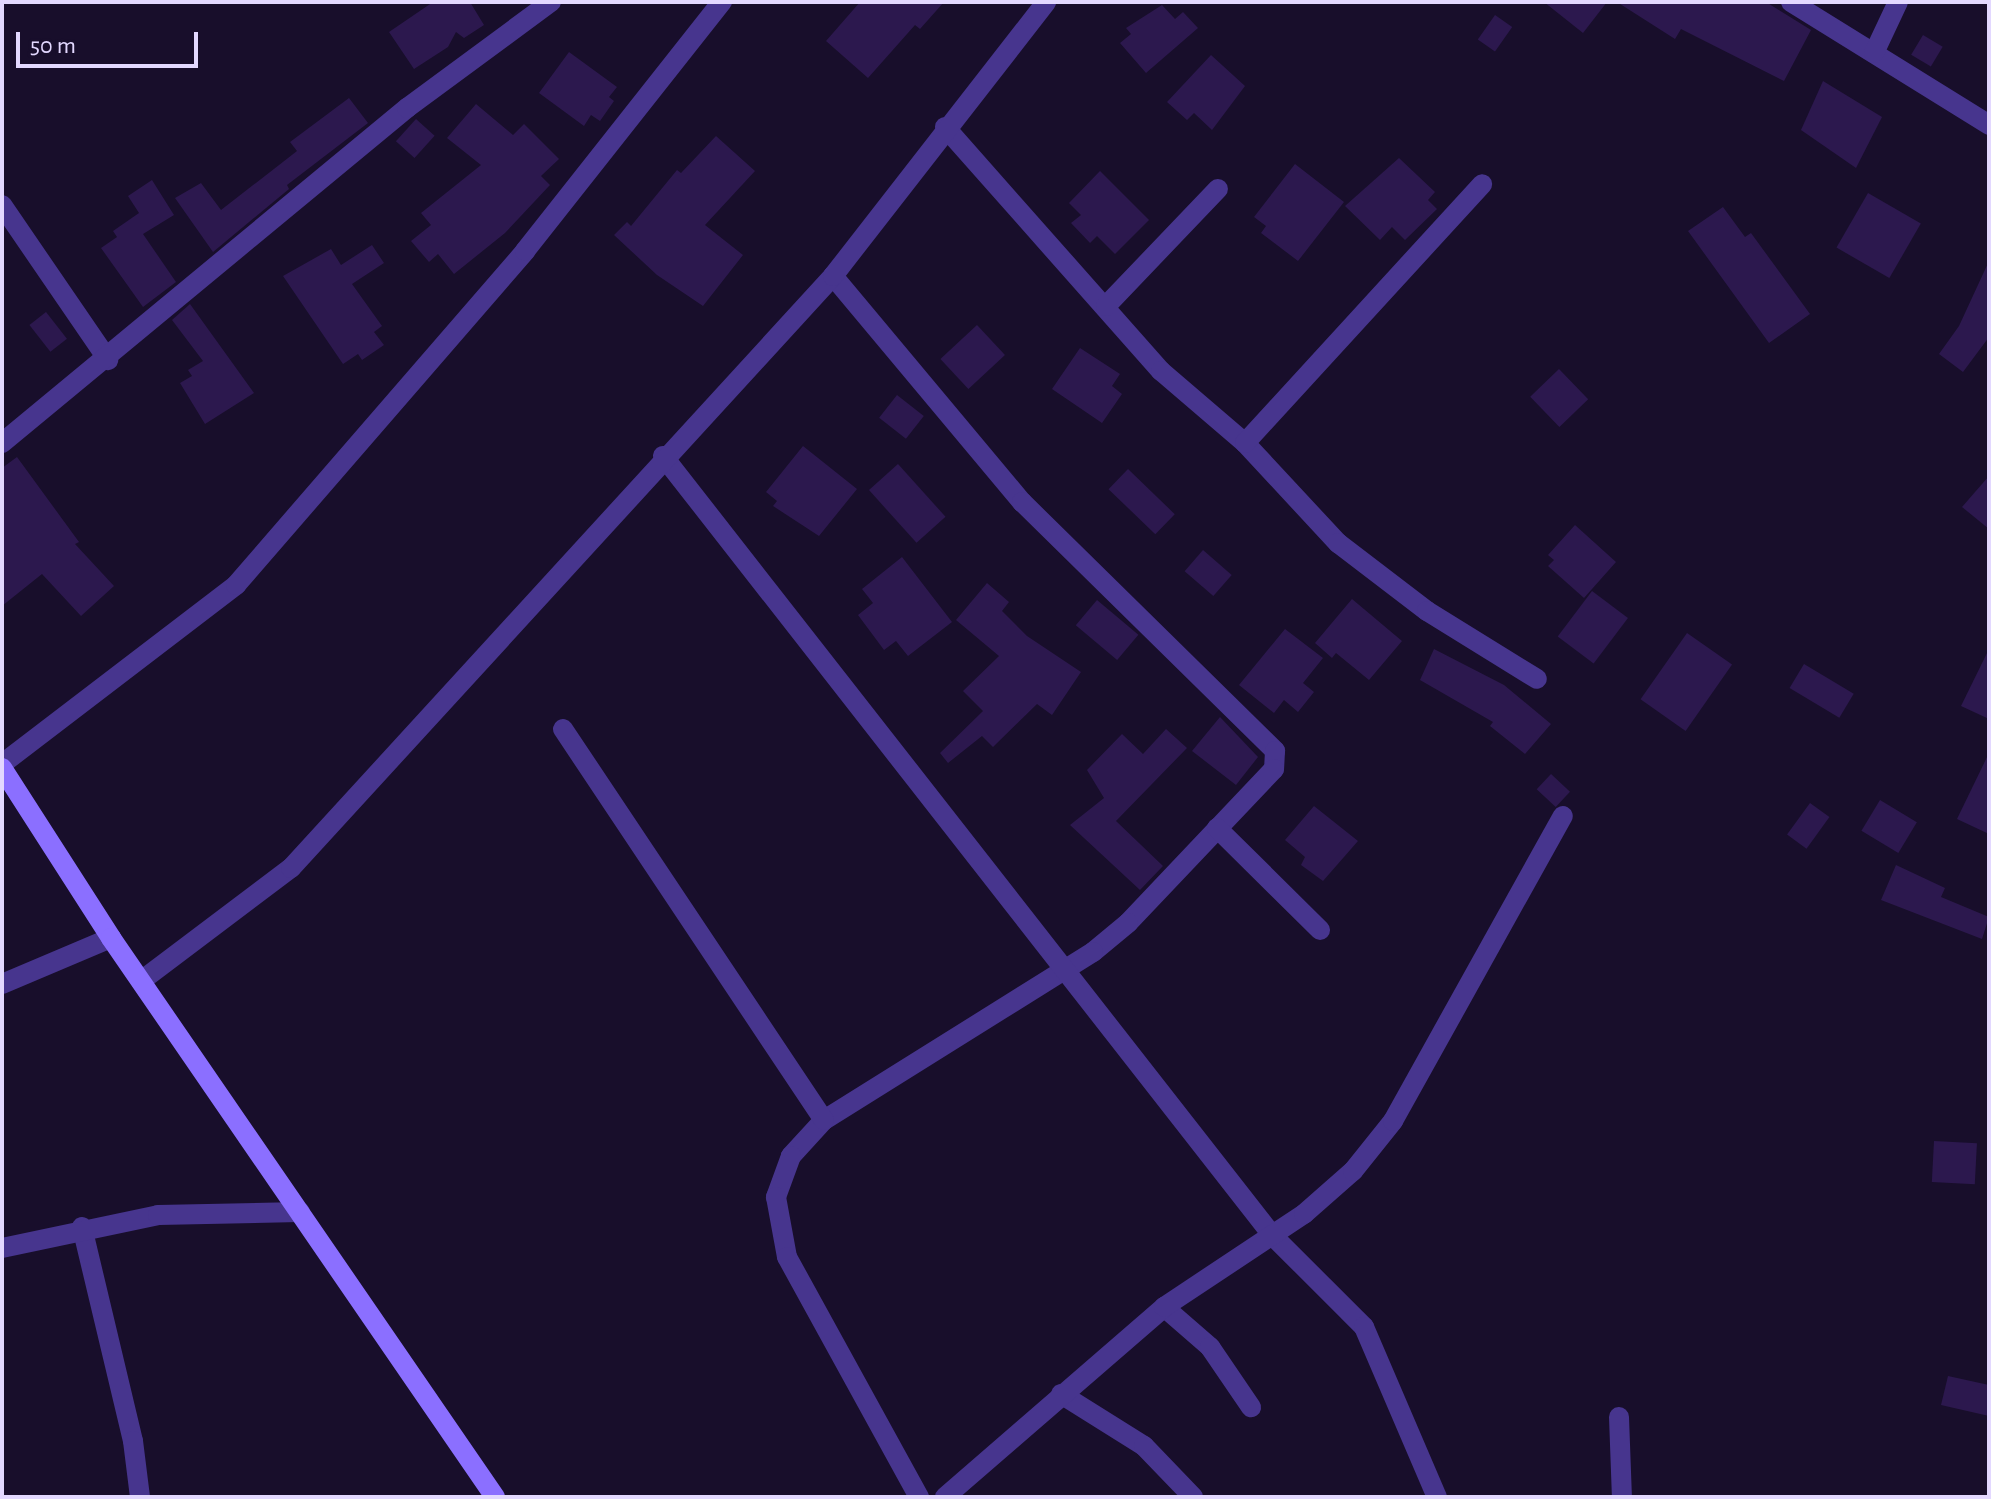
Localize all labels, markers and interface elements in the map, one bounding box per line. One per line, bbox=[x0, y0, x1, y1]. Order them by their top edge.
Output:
scale bar bbox=[20, 16, 202, 66]
text: 50 m bbox=[30, 34, 76, 58]

